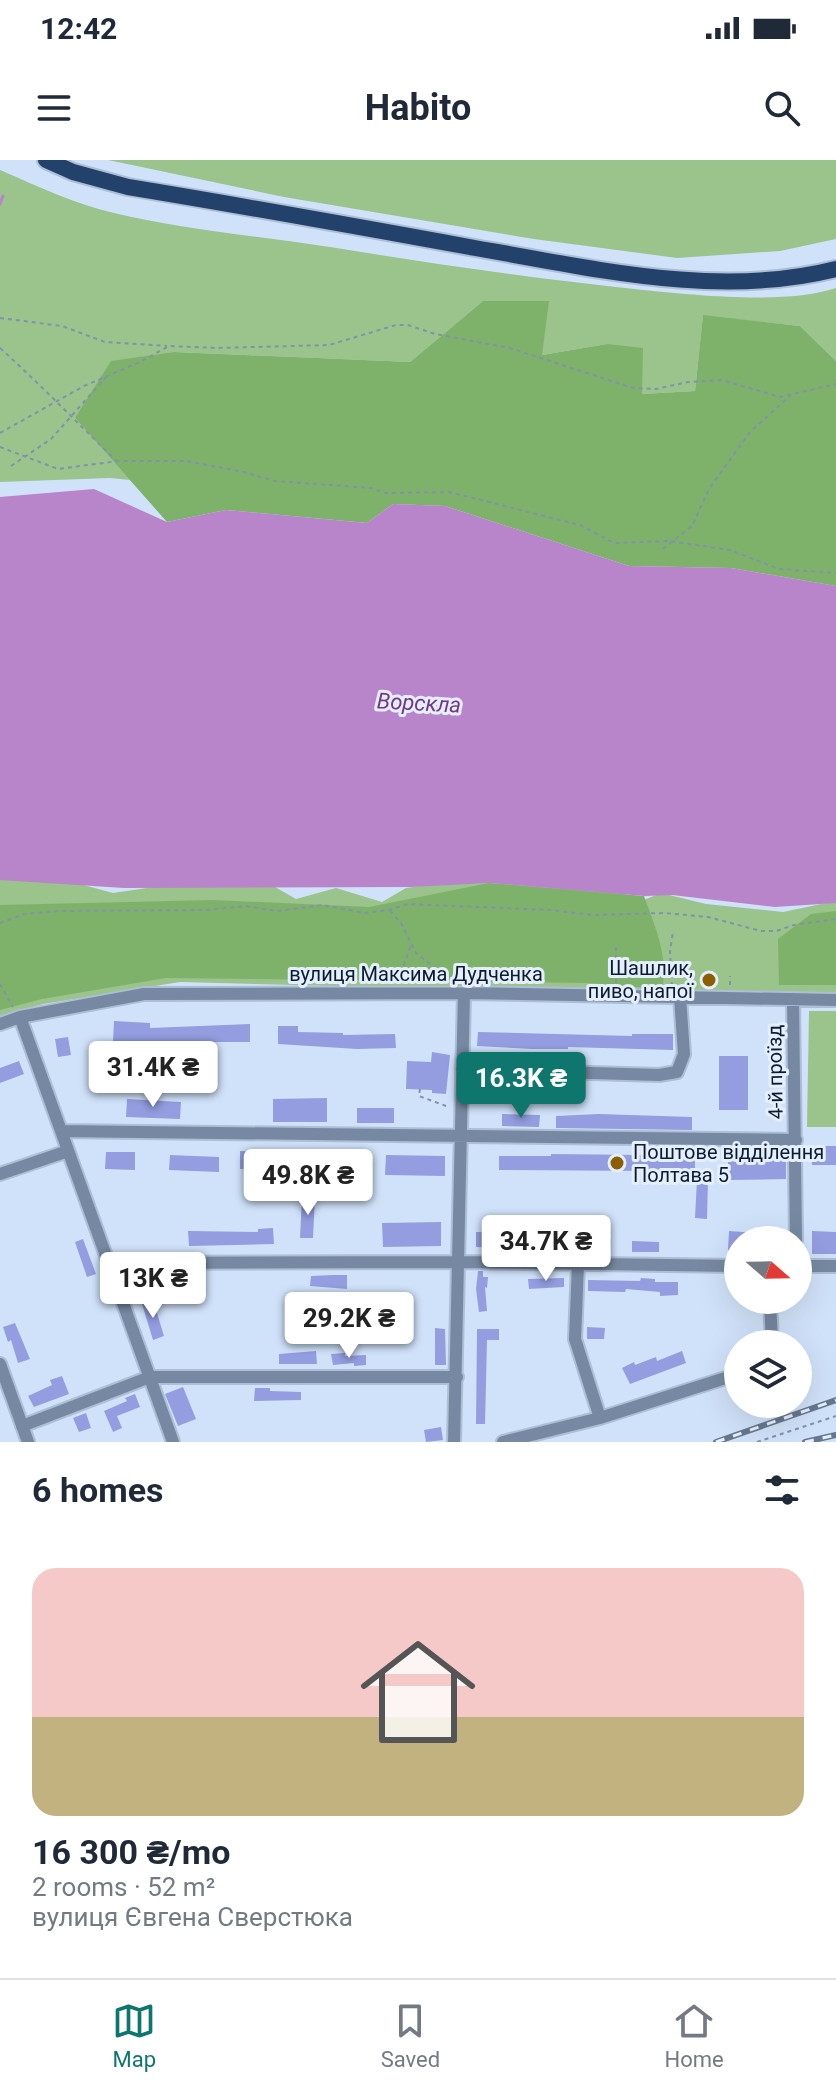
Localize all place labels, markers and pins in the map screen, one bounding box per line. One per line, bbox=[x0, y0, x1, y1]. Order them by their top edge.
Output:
place label: Шашлик, пиво, напої bbox=[588, 956, 694, 1003]
marker: Шашлик, пиво, напої bbox=[700, 971, 718, 989]
pin: 31.4K ₴ bbox=[79, 1041, 227, 1109]
pin: 16.3K ₴ bbox=[447, 1052, 595, 1120]
place label: Поштове відділення Полтава 5 bbox=[633, 1140, 824, 1187]
pin: 49.8K ₴ bbox=[234, 1149, 382, 1217]
marker: Поштове відділення Полтава 5 bbox=[608, 1154, 626, 1172]
pin: 34.7K ₴ bbox=[472, 1215, 620, 1283]
pin: 13K ₴ bbox=[97, 1252, 209, 1320]
pin: 29.2K ₴ bbox=[275, 1292, 423, 1360]

